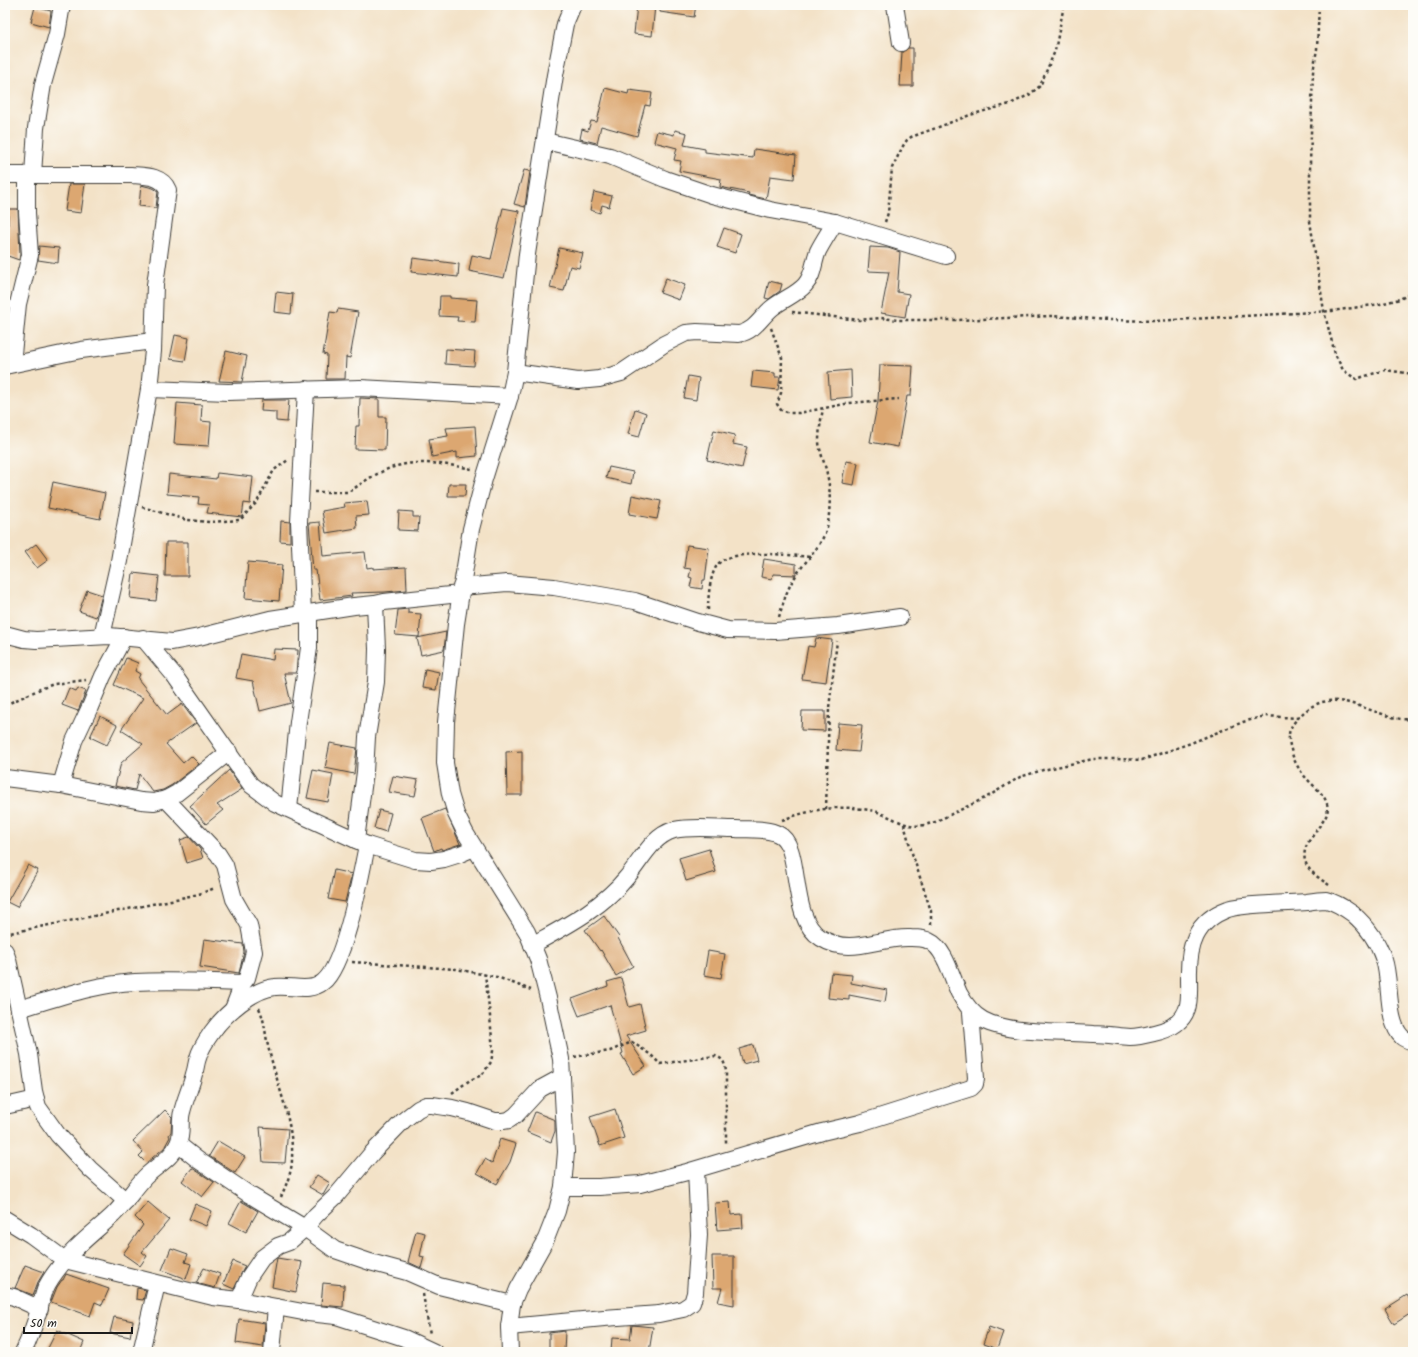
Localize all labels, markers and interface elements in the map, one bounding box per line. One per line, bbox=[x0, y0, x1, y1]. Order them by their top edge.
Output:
scale bar bbox=[24, 1309, 132, 1335]
text: 50 m bbox=[30, 1314, 57, 1333]

